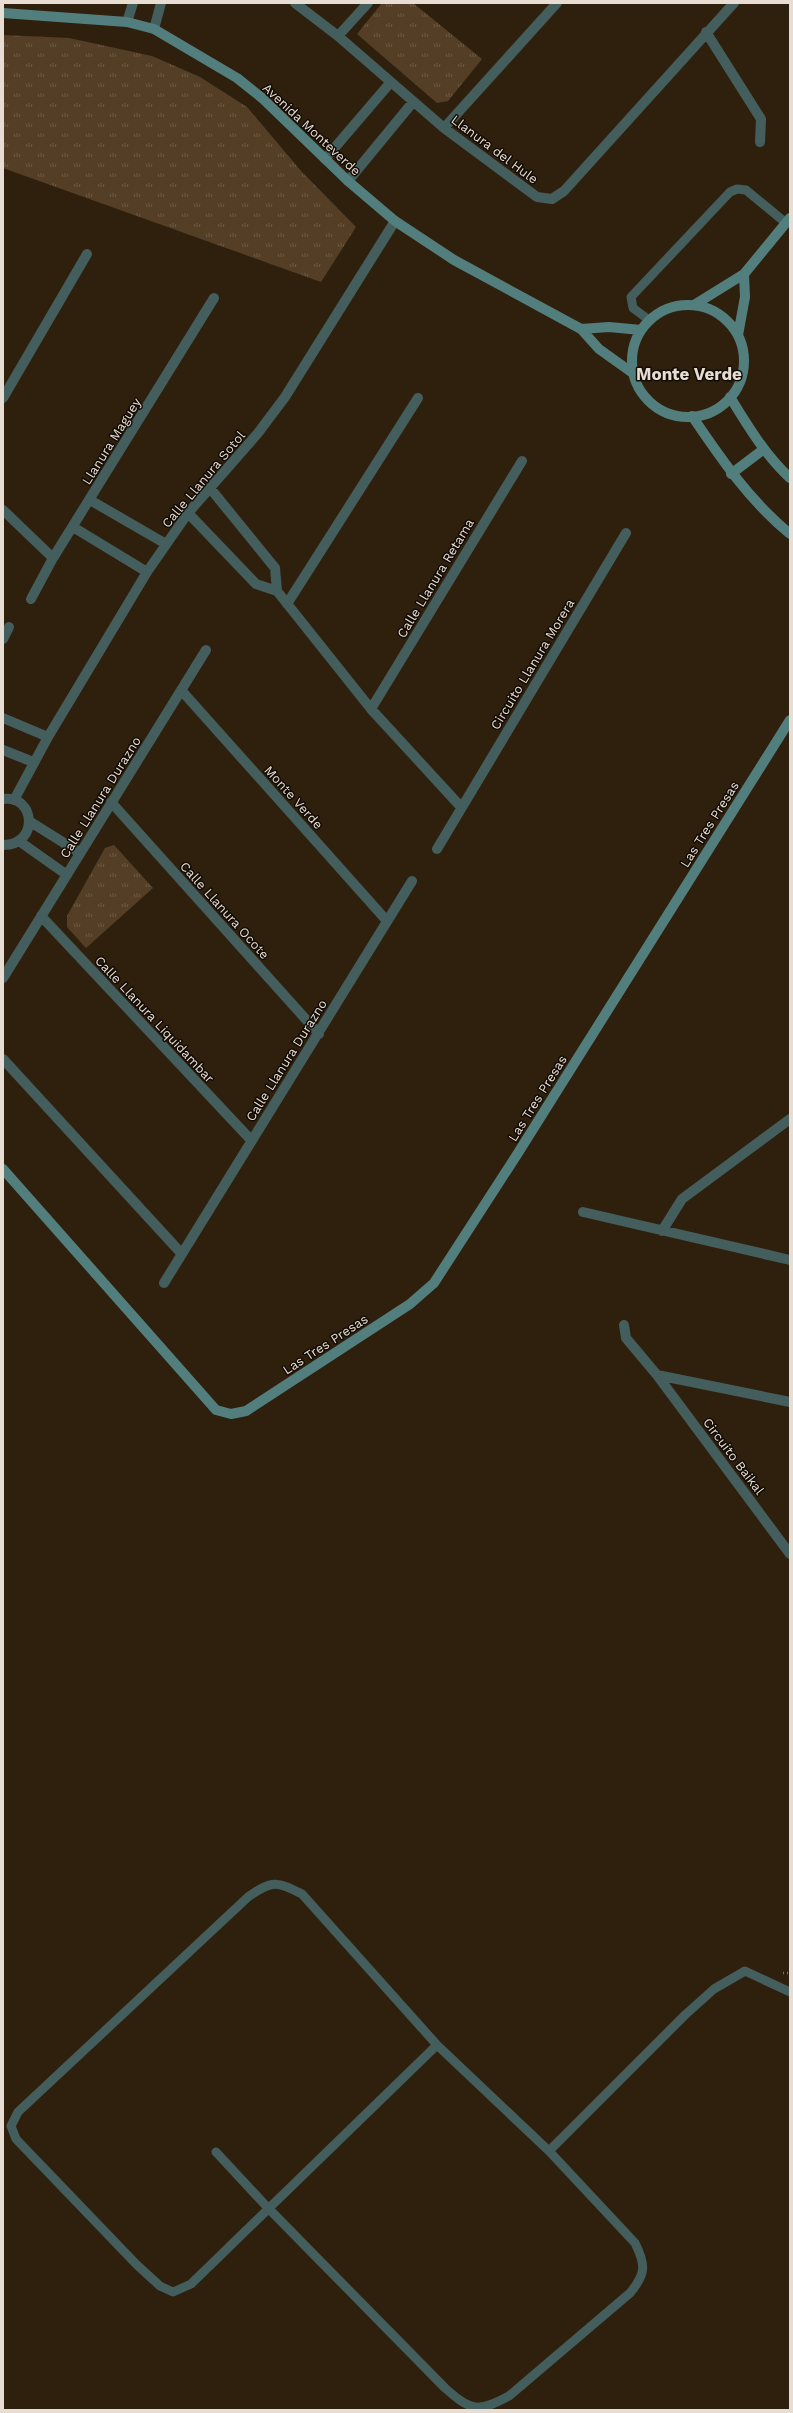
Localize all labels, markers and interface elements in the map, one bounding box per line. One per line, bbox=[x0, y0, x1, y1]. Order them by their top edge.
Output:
street label: Avenida Monteverde bbox=[260, 80, 364, 179]
street label: Llanura del Hule bbox=[449, 112, 541, 187]
district label: Monte Verde bbox=[636, 364, 742, 384]
street label: Llanura Maguey bbox=[79, 395, 144, 487]
street label: Calle Llanura Sotol bbox=[159, 428, 248, 531]
street label: Calle Llanura Retama bbox=[394, 515, 477, 641]
street label: Circuito Llanura Morera bbox=[487, 596, 578, 732]
street label: Calle Llanura Durazno bbox=[57, 733, 144, 861]
street label: Monte Verde bbox=[261, 763, 326, 832]
street label: Las Tres Presas bbox=[677, 778, 742, 870]
street label: Calle Llanura Ocote bbox=[177, 859, 272, 962]
street label: Calle Llanura Liquidambar bbox=[92, 953, 217, 1086]
street label: Calle Llanura Durazno bbox=[243, 996, 330, 1124]
street label: Las Tres Presas bbox=[505, 1052, 570, 1144]
street label: Las Tres Presas bbox=[280, 1311, 371, 1378]
street label: Circuito Baikal bbox=[700, 1415, 767, 1497]

